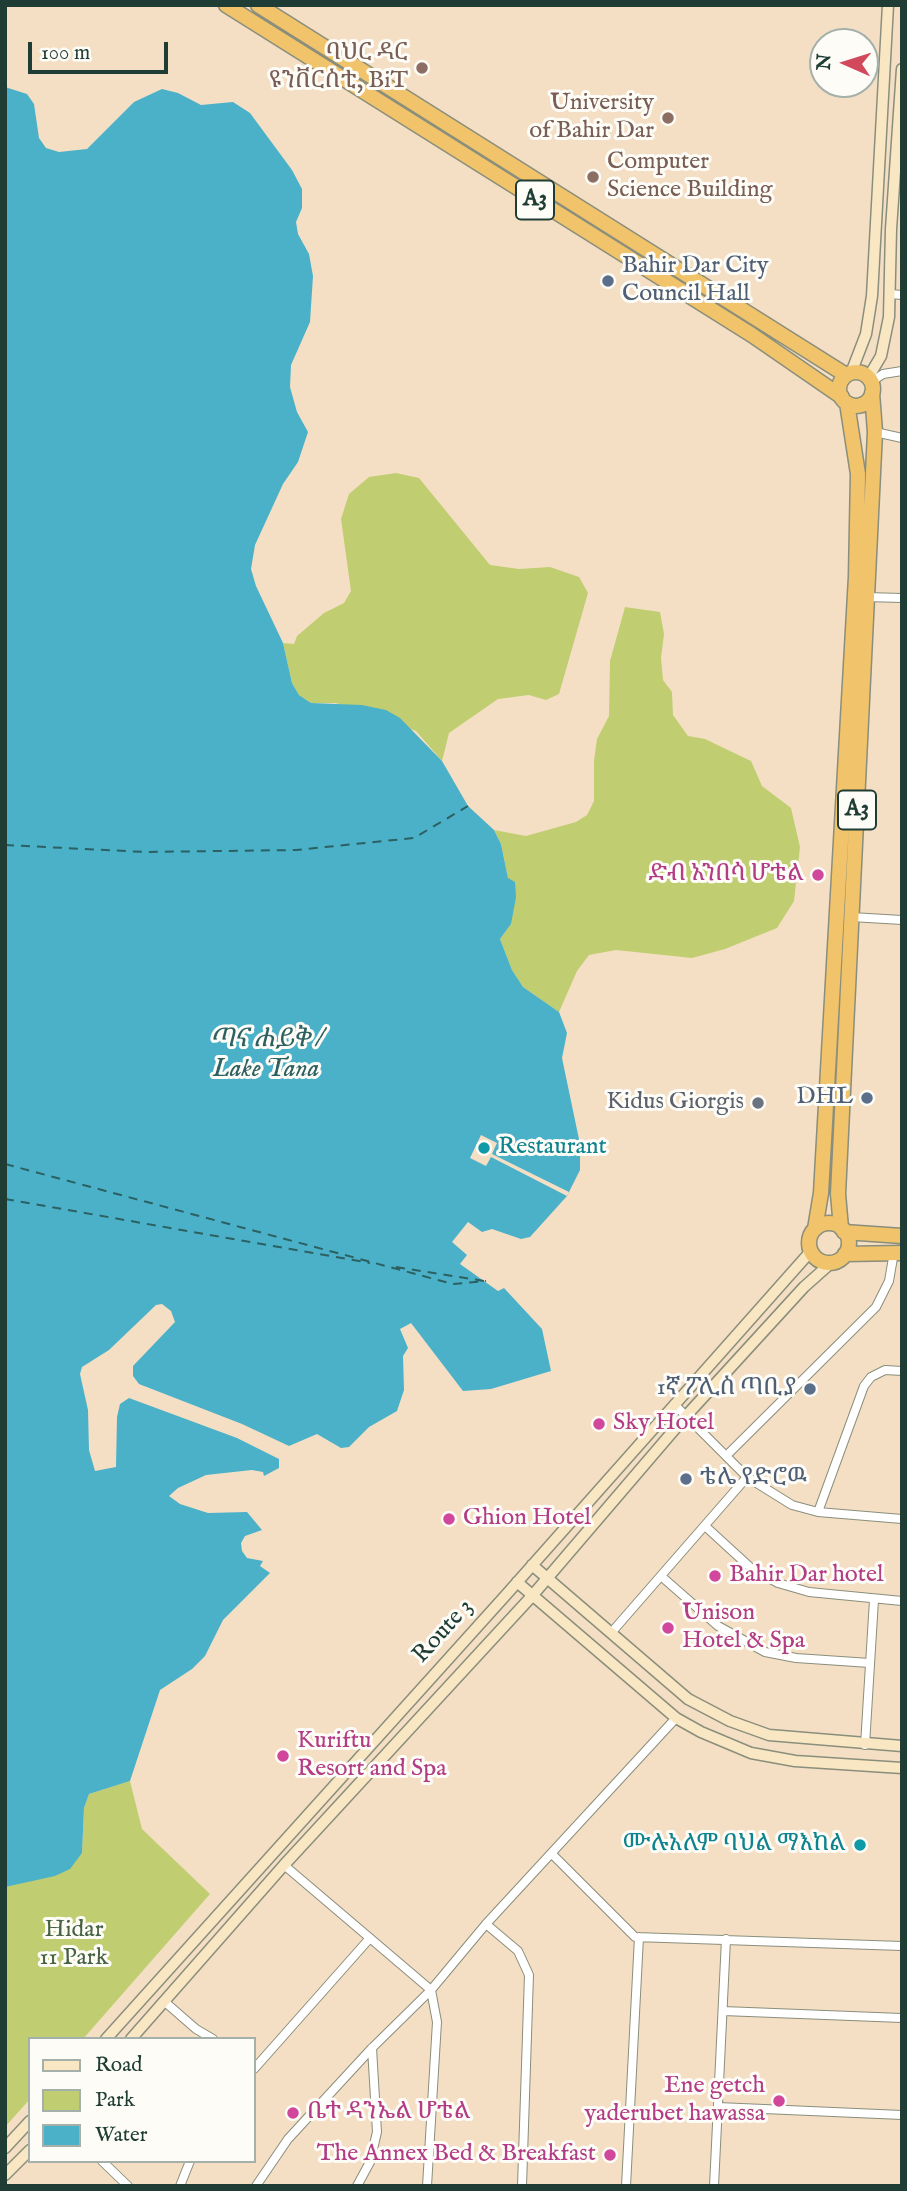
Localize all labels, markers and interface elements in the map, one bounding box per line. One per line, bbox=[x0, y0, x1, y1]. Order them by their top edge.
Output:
scale bar bbox=[32, 28, 172, 72]
north arrow bbox=[809, 28, 879, 98]
text: 100 m bbox=[41, 40, 90, 67]
place label: ባህር ዳር ዩንቨርስቲ, BiT bbox=[269, 40, 408, 96]
text: N bbox=[813, 53, 837, 71]
marker: ባህር ዳር ዩንቨርስቲ, BiT bbox=[414, 60, 430, 76]
place label: University of Bahir Dar bbox=[529, 90, 654, 146]
marker: University of Bahir Dar bbox=[660, 110, 676, 126]
place label: Computer Science Building bbox=[607, 149, 773, 205]
marker: Computer Science Building bbox=[585, 169, 601, 185]
road number: A3 bbox=[516, 181, 554, 220]
place label: Bahir Dar City Council Hall bbox=[622, 253, 769, 309]
marker: Bahir Dar City Council Hall bbox=[600, 273, 616, 289]
road number: A3 bbox=[838, 790, 876, 830]
place label: ድብ አንበሳ ሆቴል bbox=[648, 861, 804, 889]
marker: ድብ አንበሳ ሆቴል bbox=[810, 867, 826, 883]
water label: ጣና ሐይቅ / Lake Tana bbox=[210, 1025, 322, 1086]
place label: DHL bbox=[796, 1084, 853, 1112]
place label: Kidus Giorgis bbox=[606, 1089, 744, 1117]
marker: DHL bbox=[859, 1090, 875, 1106]
marker: Kidus Giorgis bbox=[750, 1095, 766, 1111]
place label: Restaurant bbox=[498, 1134, 607, 1162]
marker: Restaurant bbox=[476, 1140, 492, 1156]
place label: 1ኛ ፖሊስ ጣቢያ bbox=[657, 1375, 796, 1403]
marker: 1ኛ ፖሊስ ጣቢያ bbox=[802, 1381, 818, 1397]
place label: Sky Hotel bbox=[613, 1410, 714, 1438]
marker: Sky Hotel bbox=[591, 1416, 607, 1432]
place label: ቴሌ የድሮዉ bbox=[700, 1465, 807, 1493]
marker: ቴሌ የድሮዉ bbox=[678, 1471, 694, 1487]
place label: Ghion Hotel bbox=[463, 1505, 591, 1533]
marker: Ghion Hotel bbox=[441, 1511, 457, 1527]
place label: Bahir Dar hotel bbox=[729, 1562, 884, 1590]
marker: Bahir Dar hotel bbox=[707, 1568, 723, 1584]
street label: Route 3 bbox=[408, 1594, 480, 1670]
place label: Unison Hotel & Spa bbox=[682, 1600, 805, 1656]
marker: Unison Hotel & Spa bbox=[660, 1620, 676, 1636]
place label: Kuriftu Resort and Spa bbox=[297, 1728, 447, 1784]
marker: Kuriftu Resort and Spa bbox=[275, 1748, 291, 1764]
place label: ሙሉአለም ባህል ማእከል bbox=[623, 1831, 846, 1859]
marker: ሙሉአለም ባህል ማእከል bbox=[852, 1837, 868, 1853]
park label: Hidar 11 Park bbox=[40, 1917, 108, 1973]
legend bbox=[28, 2037, 256, 2163]
text: Road bbox=[95, 2052, 142, 2079]
place label: Ene getch yaderubet hawassa bbox=[584, 2073, 765, 2129]
text: Park bbox=[95, 2087, 135, 2114]
marker: Ene getch yaderubet hawassa bbox=[771, 2093, 787, 2109]
place label: ቤተ ዳንኤል ሆቴል bbox=[307, 2099, 471, 2127]
marker: ቤተ ዳንኤል ሆቴል bbox=[285, 2105, 301, 2121]
text: Water bbox=[95, 2122, 147, 2149]
place label: The Annex Bed & Breakfast bbox=[317, 2141, 596, 2169]
marker: The Annex Bed & Breakfast bbox=[602, 2147, 618, 2163]

